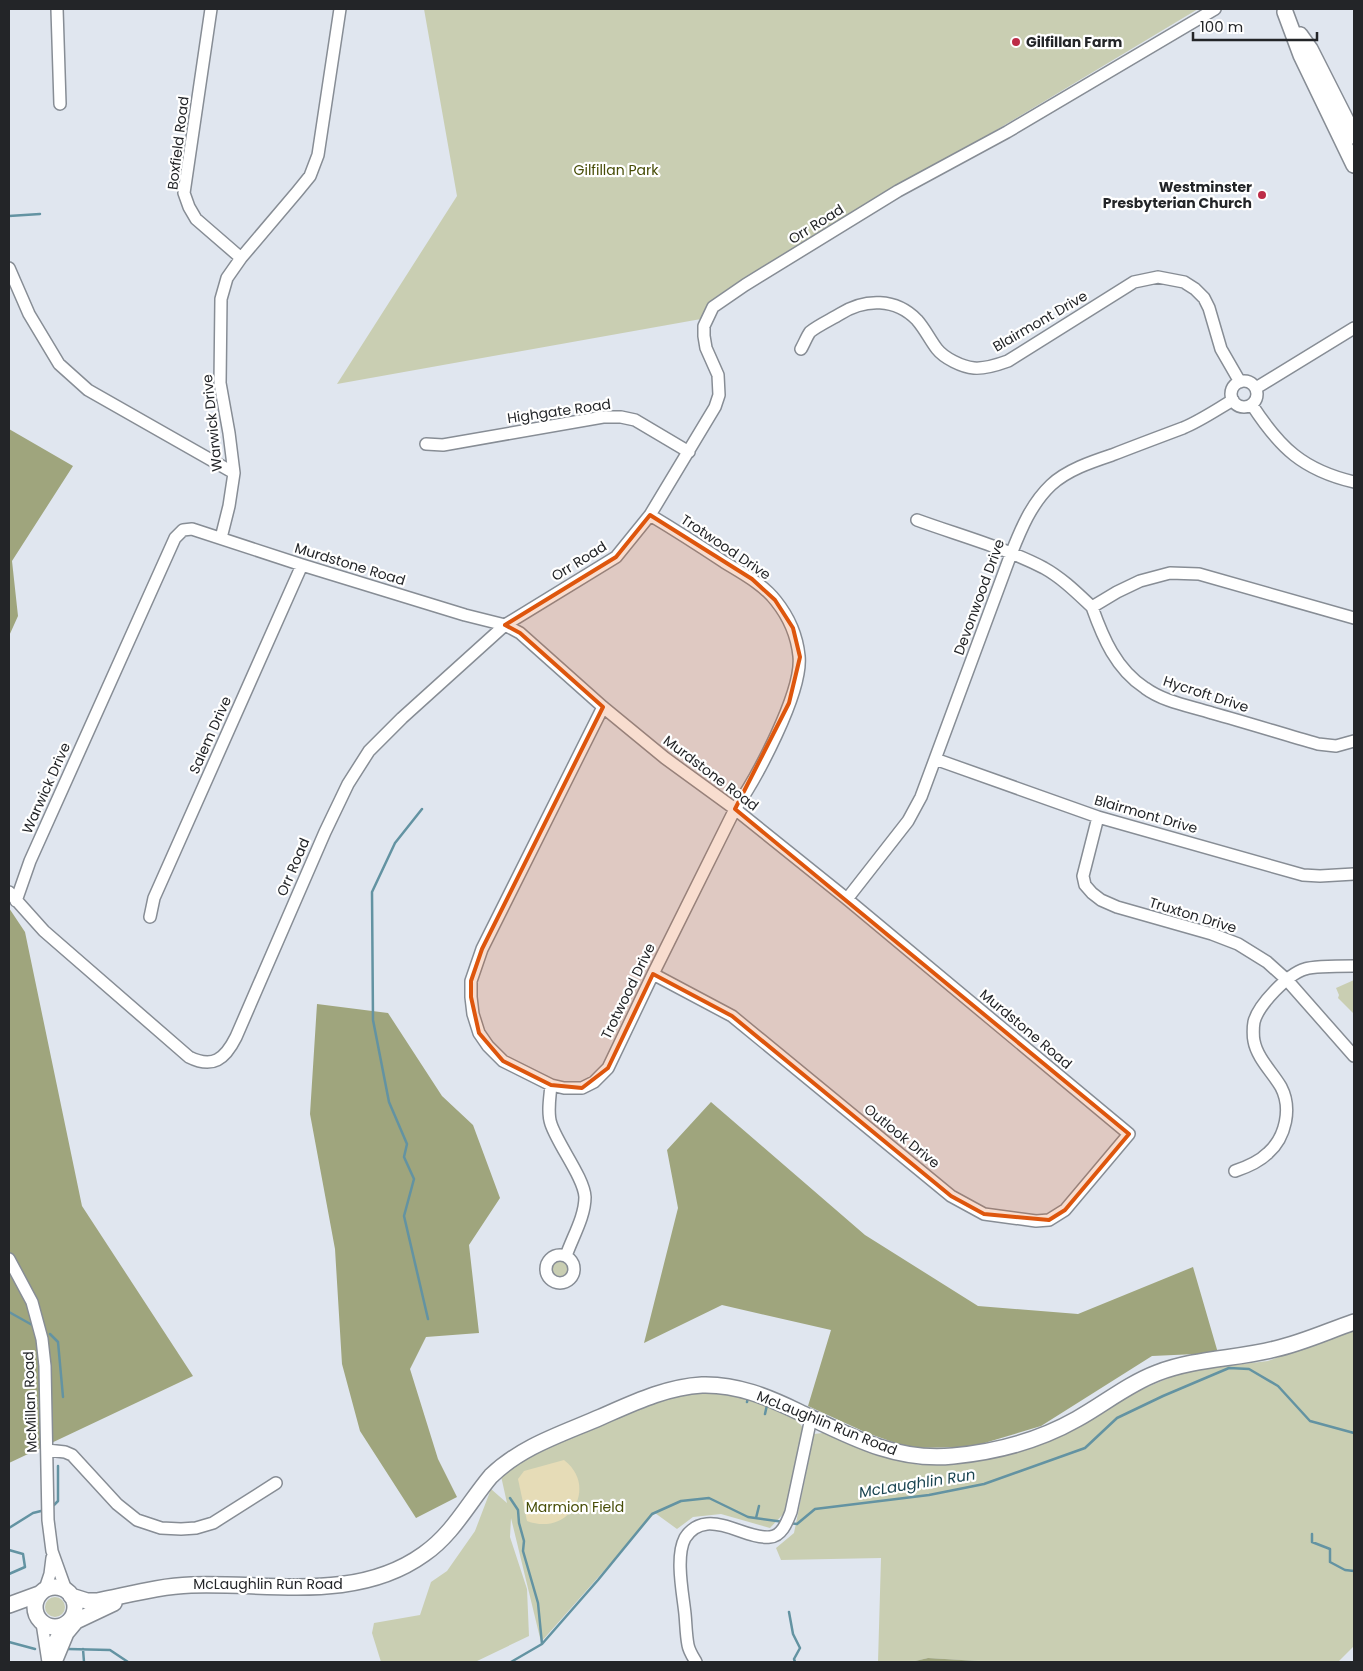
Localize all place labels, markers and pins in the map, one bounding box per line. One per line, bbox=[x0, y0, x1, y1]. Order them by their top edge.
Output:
place label: Gilfillan Farm bbox=[1026, 32, 1122, 52]
marker: Gilfillan Farm bbox=[1010, 36, 1022, 48]
place label: Westminster Presbyterian Church bbox=[1103, 177, 1252, 213]
marker: Westminster Presbyterian Church bbox=[1256, 189, 1268, 201]

